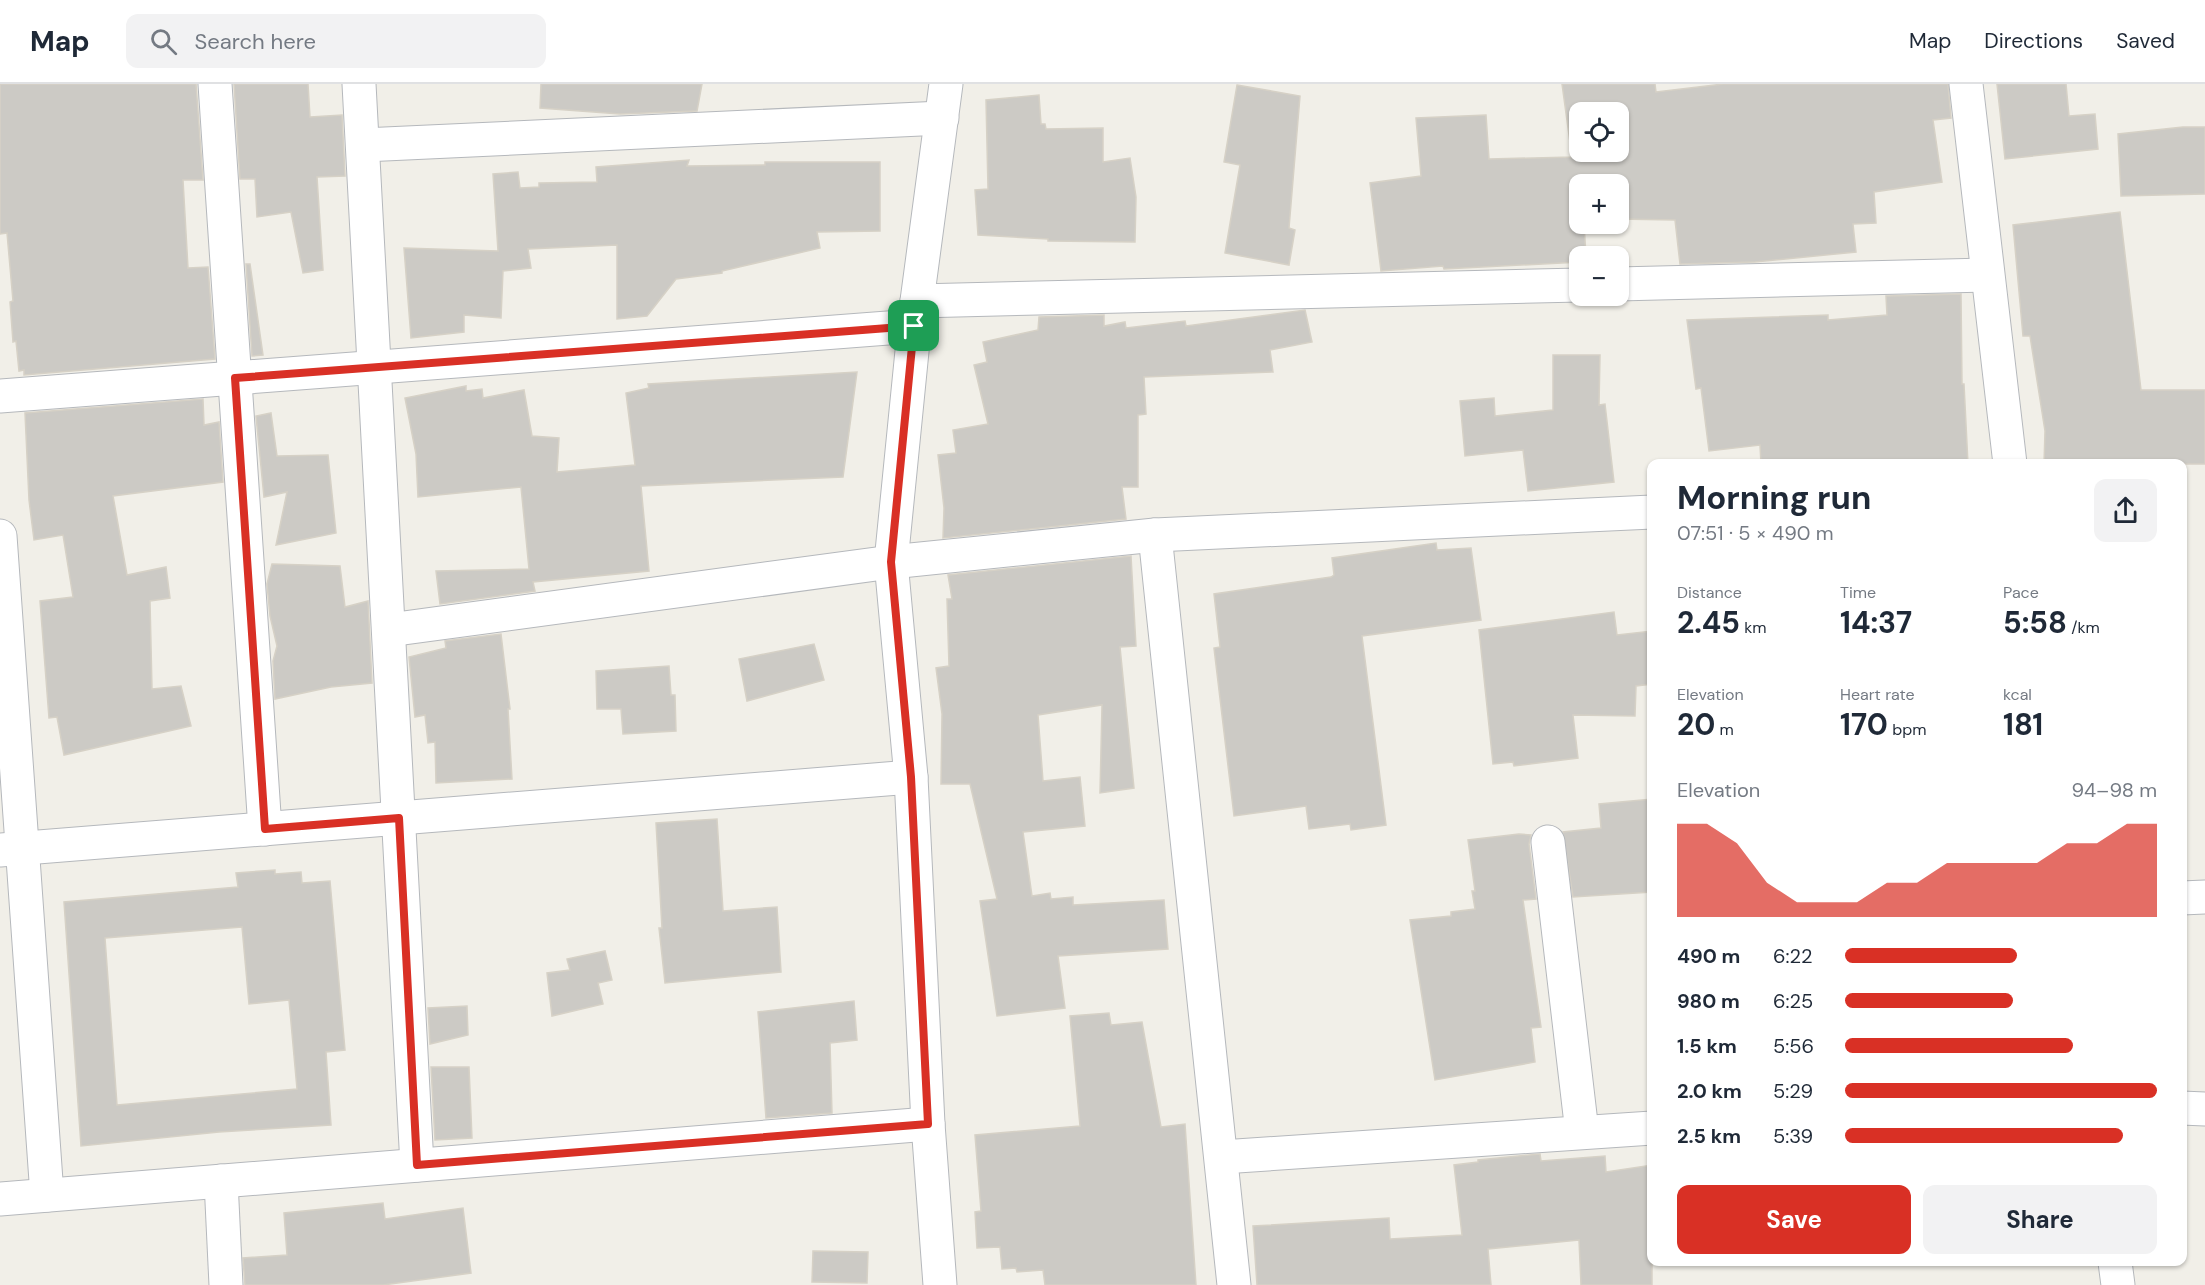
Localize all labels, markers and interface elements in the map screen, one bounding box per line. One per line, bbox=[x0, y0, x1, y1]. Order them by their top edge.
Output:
search box bbox=[126, 14, 546, 68]
text: Map bbox=[30, 23, 90, 60]
icon: search bbox=[147, 25, 180, 58]
text: Search here bbox=[195, 27, 316, 56]
text: Map bbox=[1909, 27, 1951, 55]
text: Directions bbox=[1984, 27, 2083, 55]
text: Saved bbox=[2116, 27, 2175, 55]
map controls bbox=[1569, 102, 1629, 306]
button: locate bbox=[1569, 102, 1629, 162]
button: + bbox=[1569, 174, 1629, 234]
button: − bbox=[1569, 246, 1629, 306]
pin bbox=[888, 300, 939, 351]
icon: arrive bbox=[897, 309, 930, 342]
text: Morning run bbox=[1677, 476, 1871, 519]
button: share bbox=[2094, 479, 2157, 542]
text: 07:51 · 5 × 490 m bbox=[1677, 520, 1834, 546]
text: Distance bbox=[1677, 582, 1742, 603]
text: Time bbox=[1840, 582, 1876, 603]
text: Pace bbox=[2003, 582, 2039, 603]
text: 2.45 bbox=[1677, 603, 1740, 642]
text: 14:37 bbox=[1840, 603, 1912, 642]
text: 5:58 bbox=[2003, 603, 2067, 642]
text: km bbox=[1740, 617, 1767, 638]
text: /km bbox=[2067, 617, 2100, 638]
text: Elevation bbox=[1677, 684, 1744, 705]
text: Heart rate bbox=[1840, 684, 1915, 705]
text: kcal bbox=[2003, 684, 2032, 705]
text: 20 bbox=[1677, 705, 1715, 744]
text: 170 bbox=[1840, 705, 1888, 744]
text: 181 bbox=[2003, 705, 2043, 744]
text: m bbox=[1715, 719, 1734, 740]
text: bpm bbox=[1888, 719, 1927, 740]
text: Elevation bbox=[1677, 777, 1760, 803]
text: 94–98 m bbox=[2071, 777, 2157, 803]
text: 490 m bbox=[1677, 943, 1740, 969]
text: 6:22 bbox=[1773, 943, 1813, 969]
text: 980 m bbox=[1677, 988, 1740, 1014]
text: 6:25 bbox=[1773, 988, 1813, 1014]
text: 1.5 km bbox=[1677, 1033, 1737, 1059]
text: 5:56 bbox=[1773, 1033, 1814, 1059]
text: 2.0 km bbox=[1677, 1078, 1742, 1104]
text: 5:29 bbox=[1773, 1078, 1813, 1104]
text: 2.5 km bbox=[1677, 1123, 1741, 1149]
text: 5:39 bbox=[1773, 1123, 1813, 1149]
button: Save bbox=[1677, 1185, 1911, 1254]
button: Share bbox=[1923, 1185, 2157, 1254]

